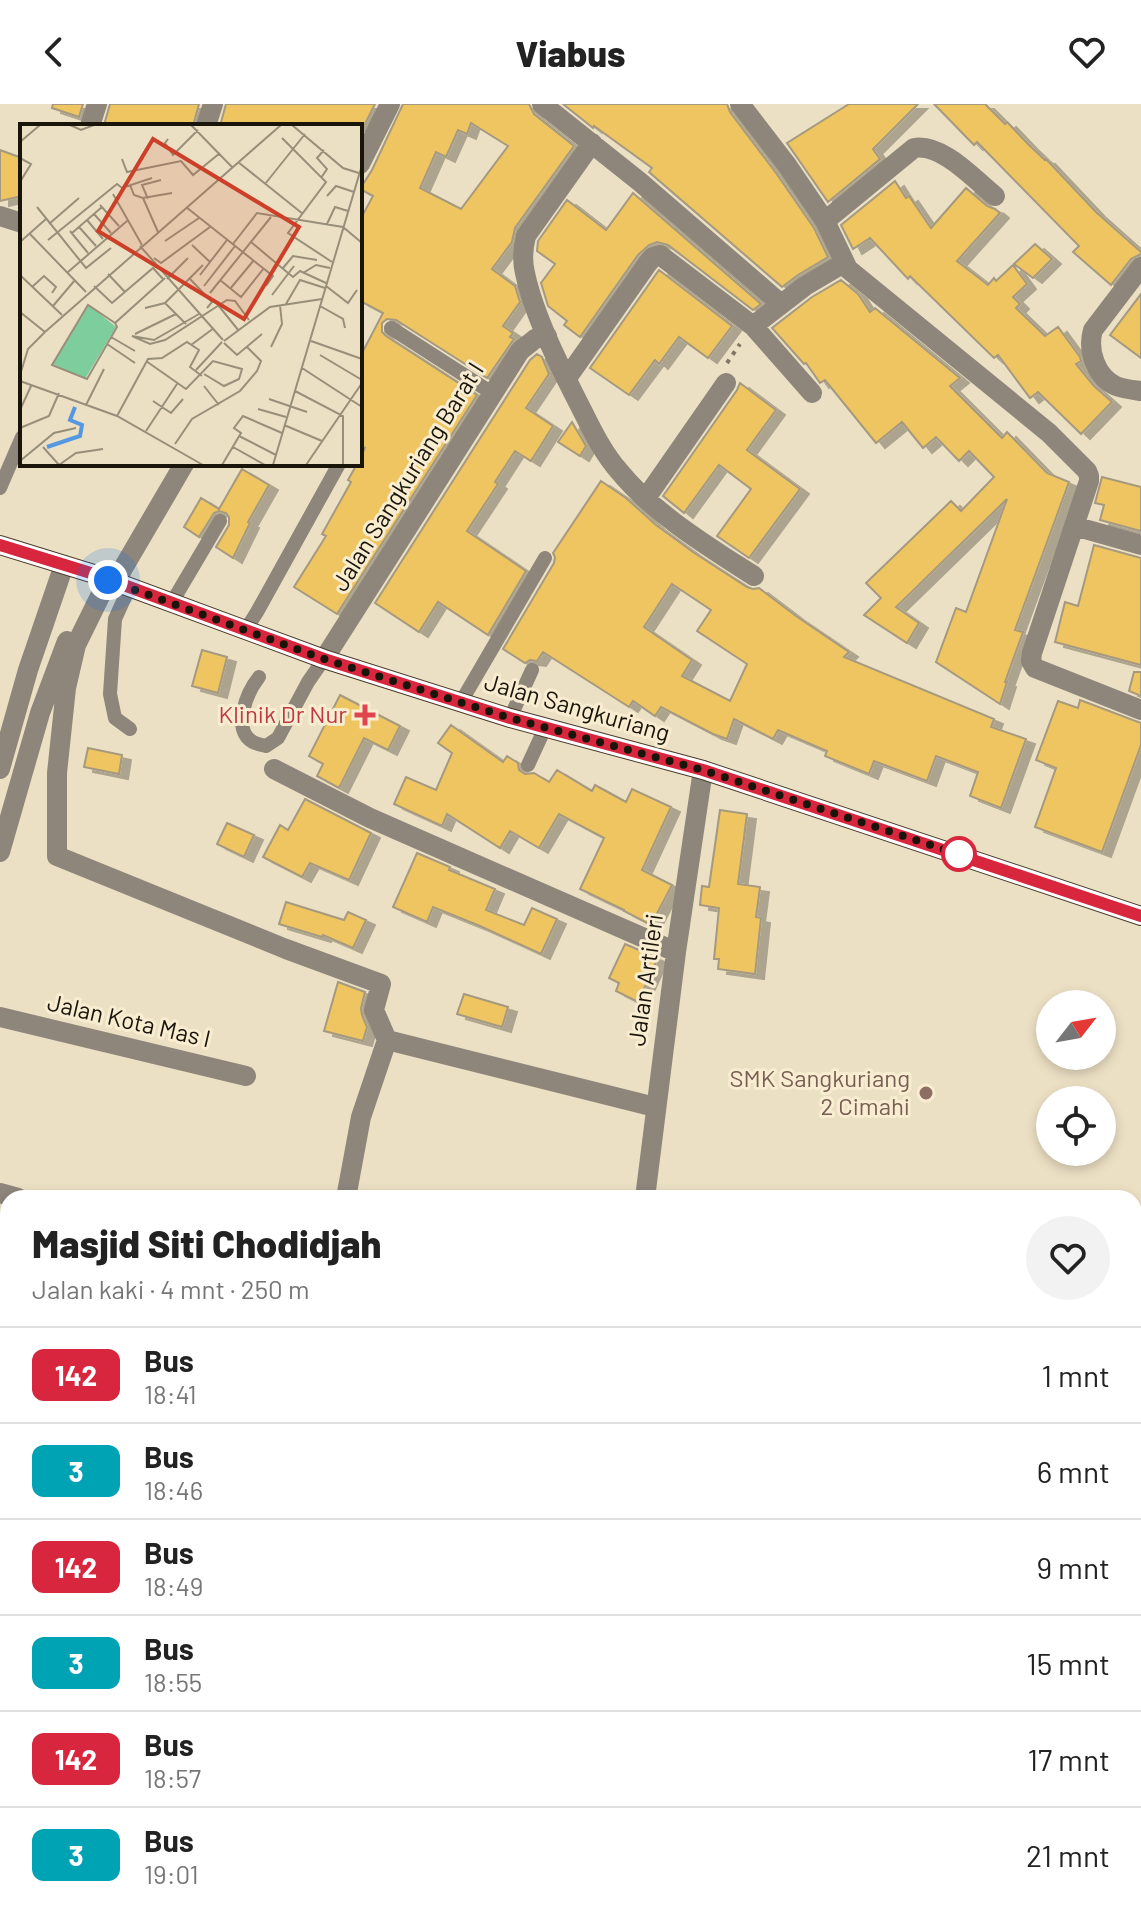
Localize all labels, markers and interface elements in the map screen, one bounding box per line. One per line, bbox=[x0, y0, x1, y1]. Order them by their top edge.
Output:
icon: back bbox=[32, 30, 76, 74]
icon: heart bbox=[1065, 30, 1109, 74]
text: Viabus bbox=[515, 31, 626, 74]
inset map bbox=[20, 124, 362, 466]
street label: Jalan Sangkuriang Barat I bbox=[324, 357, 489, 596]
your location bbox=[88, 560, 128, 600]
street label: Jalan Sangkuriang bbox=[481, 666, 673, 747]
place label: Klinik Dr Nur bbox=[219, 699, 347, 728]
marker: Klinik Dr Nur bbox=[354, 704, 376, 726]
unlabelled marker bbox=[942, 837, 976, 871]
street label: Jalan Artileri bbox=[621, 912, 668, 1048]
street label: Jalan Kota Mas I bbox=[45, 987, 214, 1052]
north arrow bbox=[1036, 990, 1116, 1070]
map controls bbox=[1036, 990, 1116, 1166]
place label: SMK Sangkuriang 2 Cimahi bbox=[730, 1063, 910, 1120]
marker: SMK Sangkuriang 2 Cimahi bbox=[917, 1084, 935, 1102]
button: locate bbox=[1036, 1086, 1116, 1166]
button: heart bbox=[1026, 1216, 1110, 1300]
text: Masjid Siti Chodidjah bbox=[32, 1220, 381, 1266]
text: Jalan kaki · 4 mnt · 250 m bbox=[32, 1273, 309, 1304]
text: Bus bbox=[144, 1342, 194, 1378]
text: 1 mnt bbox=[1042, 1357, 1110, 1393]
text: 142 bbox=[55, 1358, 97, 1392]
text: 18:41 bbox=[144, 1378, 197, 1409]
text: Bus bbox=[144, 1438, 194, 1474]
text: 6 mnt bbox=[1037, 1453, 1110, 1489]
text: 3 bbox=[68, 1454, 84, 1488]
text: 18:46 bbox=[144, 1474, 203, 1505]
text: Bus bbox=[144, 1534, 194, 1570]
text: 9 mnt bbox=[1036, 1549, 1110, 1585]
text: 142 bbox=[55, 1550, 97, 1584]
text: 18:49 bbox=[144, 1570, 203, 1601]
text: Bus bbox=[144, 1630, 194, 1666]
text: 15 mnt bbox=[1026, 1645, 1110, 1681]
text: 3 bbox=[68, 1646, 84, 1680]
text: 18:55 bbox=[144, 1666, 202, 1697]
text: Bus bbox=[144, 1726, 194, 1762]
text: 17 mnt bbox=[1027, 1741, 1110, 1777]
text: 142 bbox=[55, 1742, 97, 1776]
text: 18:57 bbox=[144, 1762, 201, 1793]
text: Bus bbox=[144, 1822, 194, 1858]
text: 21 mnt bbox=[1026, 1837, 1110, 1873]
text: 3 bbox=[68, 1838, 84, 1872]
text: 19:01 bbox=[144, 1858, 199, 1889]

